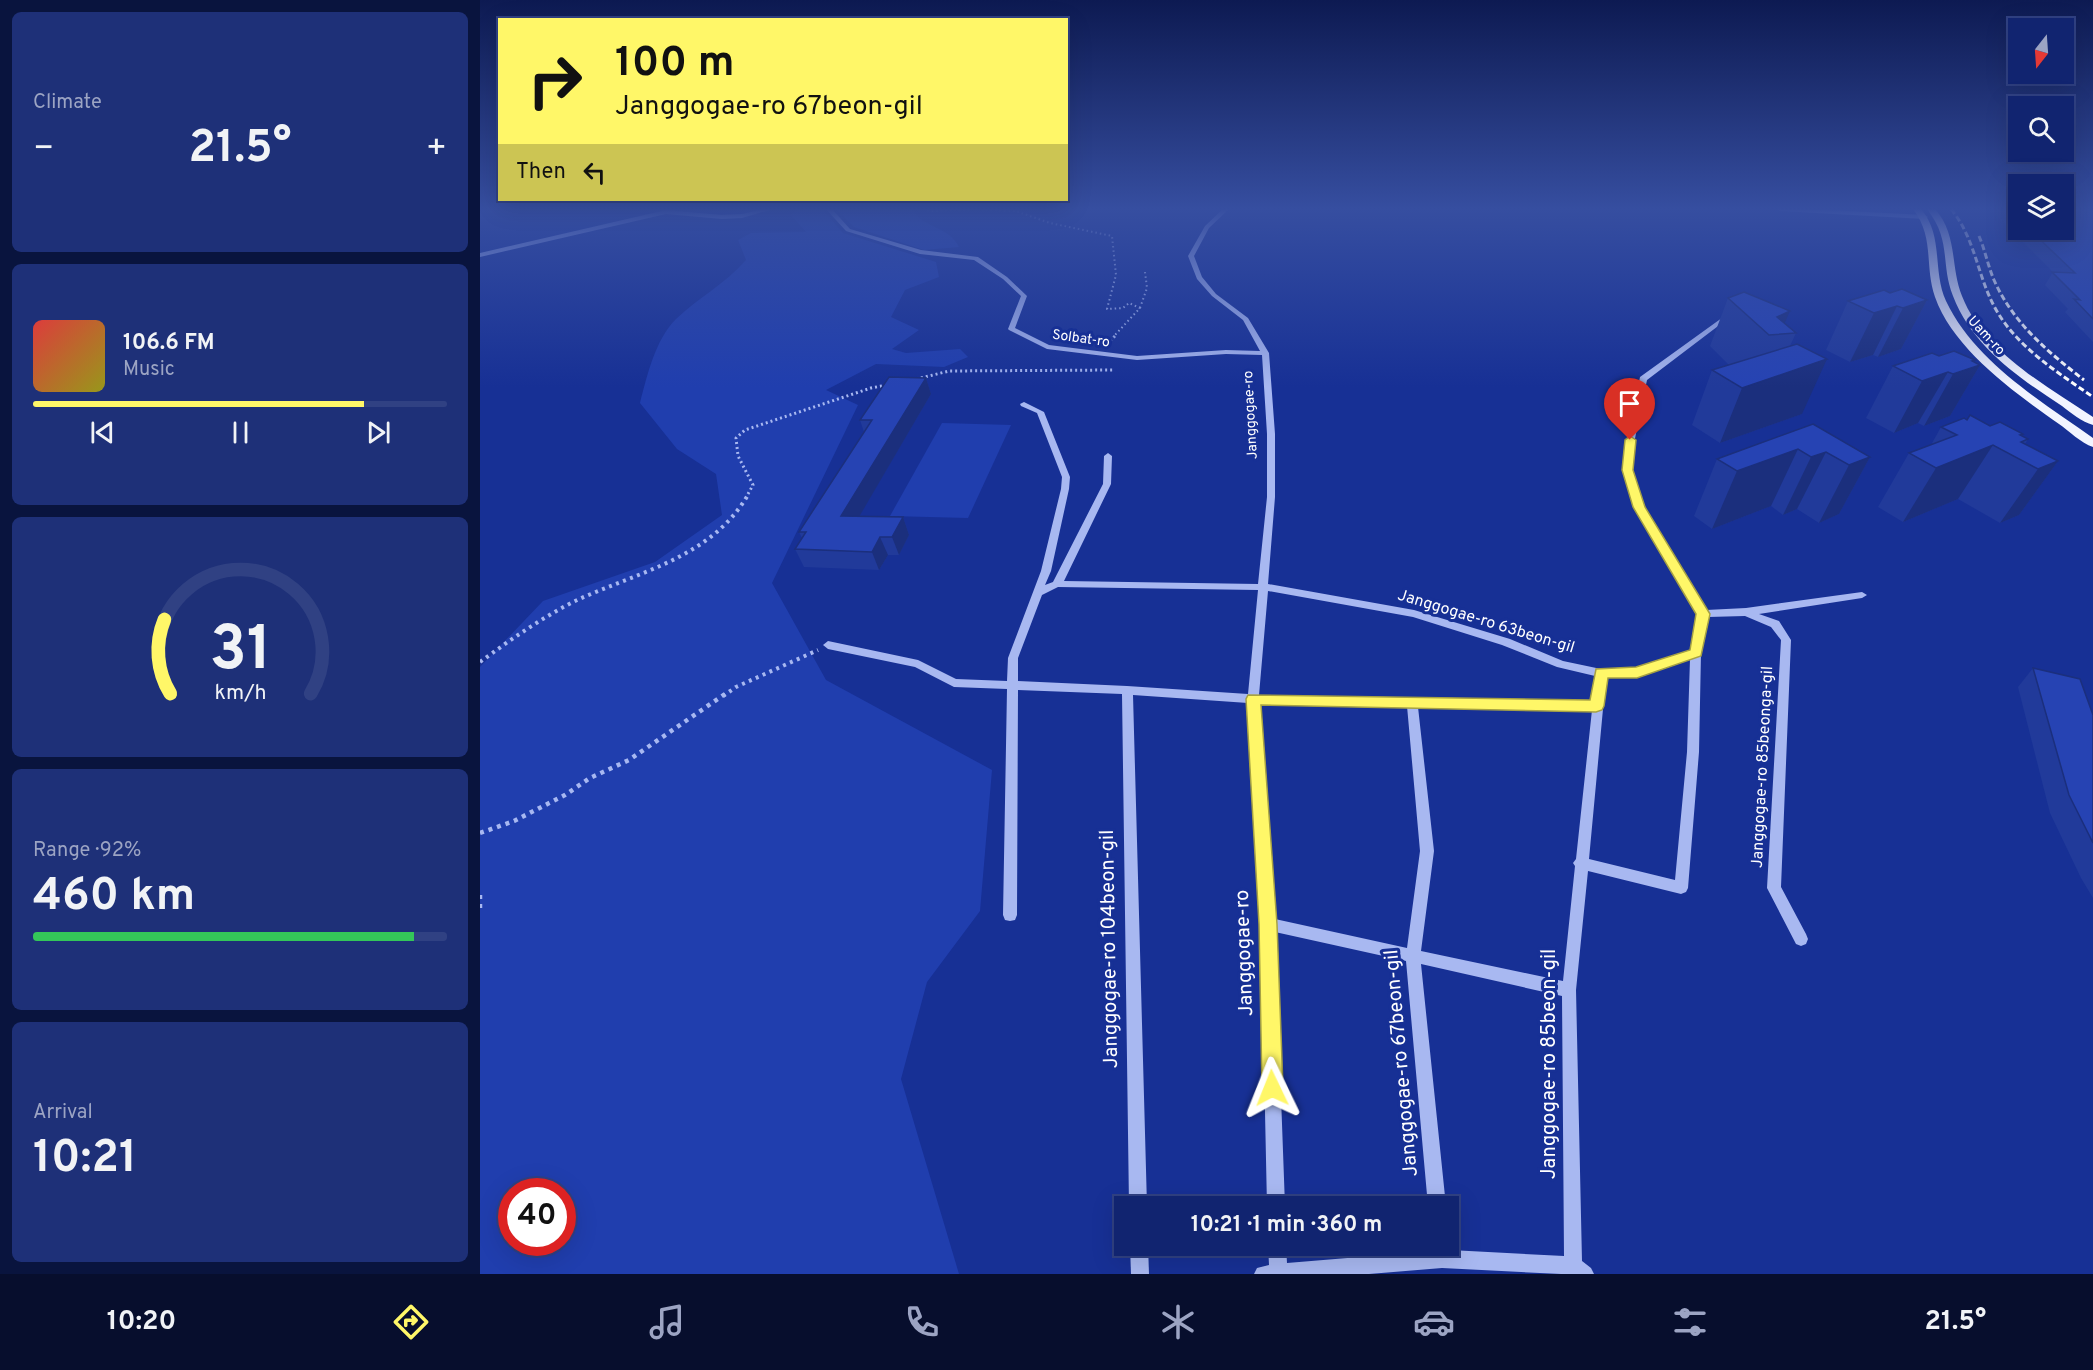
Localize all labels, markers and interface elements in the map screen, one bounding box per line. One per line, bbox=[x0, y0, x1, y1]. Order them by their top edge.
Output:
north arrow bbox=[2008, 18, 2074, 84]
map controls bbox=[2008, 18, 2074, 240]
text: 100 m bbox=[615, 38, 734, 91]
icon: right bbox=[516, 42, 594, 120]
text: Climate bbox=[33, 90, 102, 116]
text: Janggogae-ro 67beon-gil bbox=[615, 90, 923, 124]
button: search bbox=[2008, 96, 2074, 162]
text: 21.5° bbox=[189, 121, 291, 178]
text: − bbox=[33, 129, 54, 171]
text: + bbox=[426, 129, 447, 171]
icon: left bbox=[578, 156, 611, 189]
text: Then bbox=[516, 159, 566, 186]
button: layers bbox=[2008, 174, 2074, 240]
street label: Uam-ro bbox=[1964, 313, 2009, 359]
street label: Solbat-ro bbox=[1051, 327, 1111, 351]
text: 106.6 FM bbox=[123, 330, 215, 357]
text: Music bbox=[123, 357, 175, 383]
street label: Janggogae-ro bbox=[1240, 370, 1262, 460]
pin bbox=[1604, 378, 1655, 440]
icon: arrive bbox=[1613, 387, 1646, 420]
icon: previous bbox=[86, 416, 119, 449]
icon: pause bbox=[224, 416, 257, 449]
icon: next bbox=[362, 416, 395, 449]
street label: Janggogae-ro 63beon-gil bbox=[1395, 586, 1577, 658]
text: 31 bbox=[209, 613, 271, 692]
street label: Janggogae-ro 85beonga-gil bbox=[1748, 665, 1778, 869]
text: km/h bbox=[214, 680, 266, 707]
street label: Janggogae-ro 104beon-gil bbox=[1095, 829, 1125, 1069]
text: Range · 92% bbox=[33, 838, 141, 864]
text: 460 km bbox=[33, 869, 195, 926]
street label: Janggogae-ro bbox=[1230, 889, 1260, 1017]
street label: Janggogae-ro 67beon-gil bbox=[1379, 948, 1425, 1178]
street label: Janggogae-ro 85beon-gil bbox=[1537, 949, 1563, 1179]
position arrow bbox=[1240, 1056, 1304, 1120]
text: Arrival bbox=[33, 1100, 93, 1126]
text: 10:21 bbox=[33, 1131, 137, 1188]
speed limit sign: 40 bbox=[498, 1178, 576, 1256]
text: 10:21 · 1 min · 360 m bbox=[1191, 1212, 1382, 1239]
icon: directions bbox=[390, 1301, 432, 1343]
icon: music bbox=[646, 1301, 688, 1343]
icon: phone bbox=[901, 1301, 943, 1343]
icon: climate bbox=[1157, 1301, 1199, 1343]
icon: car bbox=[1413, 1301, 1455, 1343]
icon: filters bbox=[1669, 1301, 1711, 1343]
text: 10:20 bbox=[107, 1305, 176, 1339]
text: 21.5° bbox=[1924, 1305, 1986, 1339]

